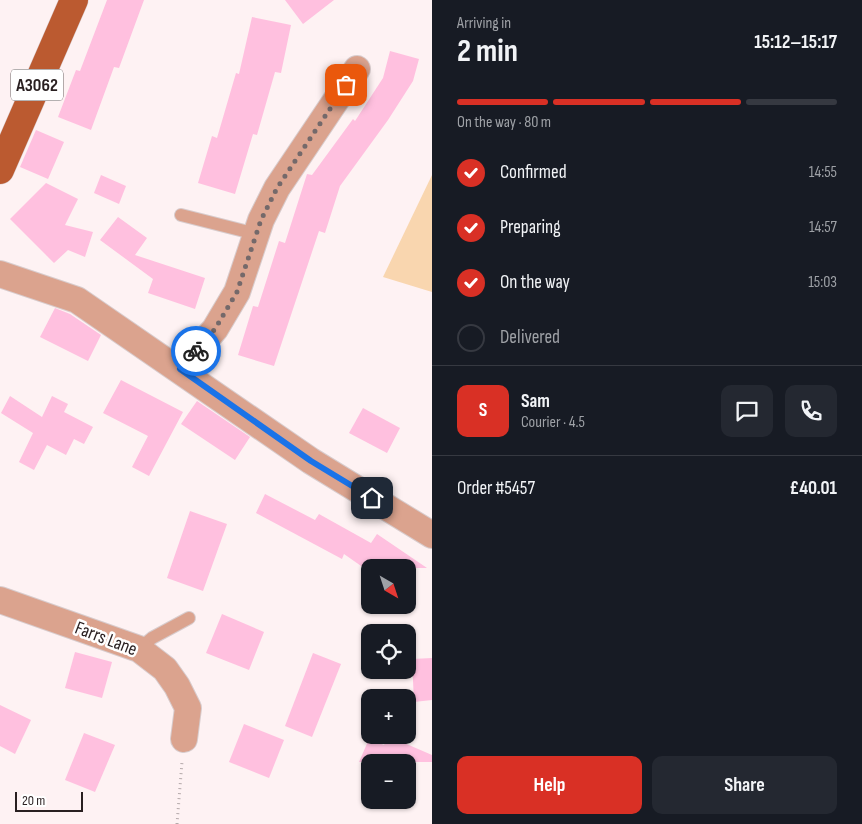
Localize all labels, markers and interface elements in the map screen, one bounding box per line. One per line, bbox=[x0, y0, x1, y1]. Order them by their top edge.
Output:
text: Arriving in bbox=[457, 14, 511, 33]
text: 15:12–15:17 bbox=[754, 31, 837, 54]
text: 2 min bbox=[457, 32, 518, 71]
pin bbox=[325, 64, 367, 106]
road number: A3062 bbox=[11, 70, 63, 100]
icon: bag bbox=[332, 71, 360, 99]
text: On the way · 80 m bbox=[457, 113, 551, 132]
icon: check bbox=[457, 159, 485, 187]
text: Confirmed bbox=[500, 161, 567, 184]
text: 14:55 bbox=[809, 163, 837, 182]
icon: check bbox=[457, 214, 485, 242]
text: Preparing bbox=[500, 216, 561, 239]
text: 14:57 bbox=[809, 218, 837, 237]
icon: check bbox=[457, 269, 485, 297]
text: On the way bbox=[500, 271, 570, 294]
text: 15:03 bbox=[808, 273, 837, 292]
courier bbox=[171, 326, 221, 376]
text: Delivered bbox=[500, 326, 560, 349]
icon: bike bbox=[182, 337, 210, 365]
button: chat bbox=[721, 385, 773, 437]
button: phone bbox=[785, 385, 837, 437]
text: Sam bbox=[521, 390, 550, 413]
text: S bbox=[479, 399, 487, 422]
text: Courier · 4.5 bbox=[521, 413, 585, 432]
pin bbox=[351, 477, 393, 519]
text: Order #5457 bbox=[457, 477, 535, 500]
text: £40.01 bbox=[790, 477, 837, 500]
icon: home bbox=[358, 484, 386, 512]
north arrow bbox=[361, 559, 416, 614]
map controls bbox=[361, 559, 416, 809]
street label: Farrs Lane bbox=[72, 617, 140, 661]
button: locate bbox=[361, 624, 416, 679]
button: + bbox=[361, 689, 416, 744]
button: − bbox=[361, 754, 416, 809]
button: Help bbox=[457, 756, 642, 814]
button: Share bbox=[652, 756, 837, 814]
scale bar bbox=[15, 789, 82, 812]
text: 20 m bbox=[22, 792, 45, 809]

